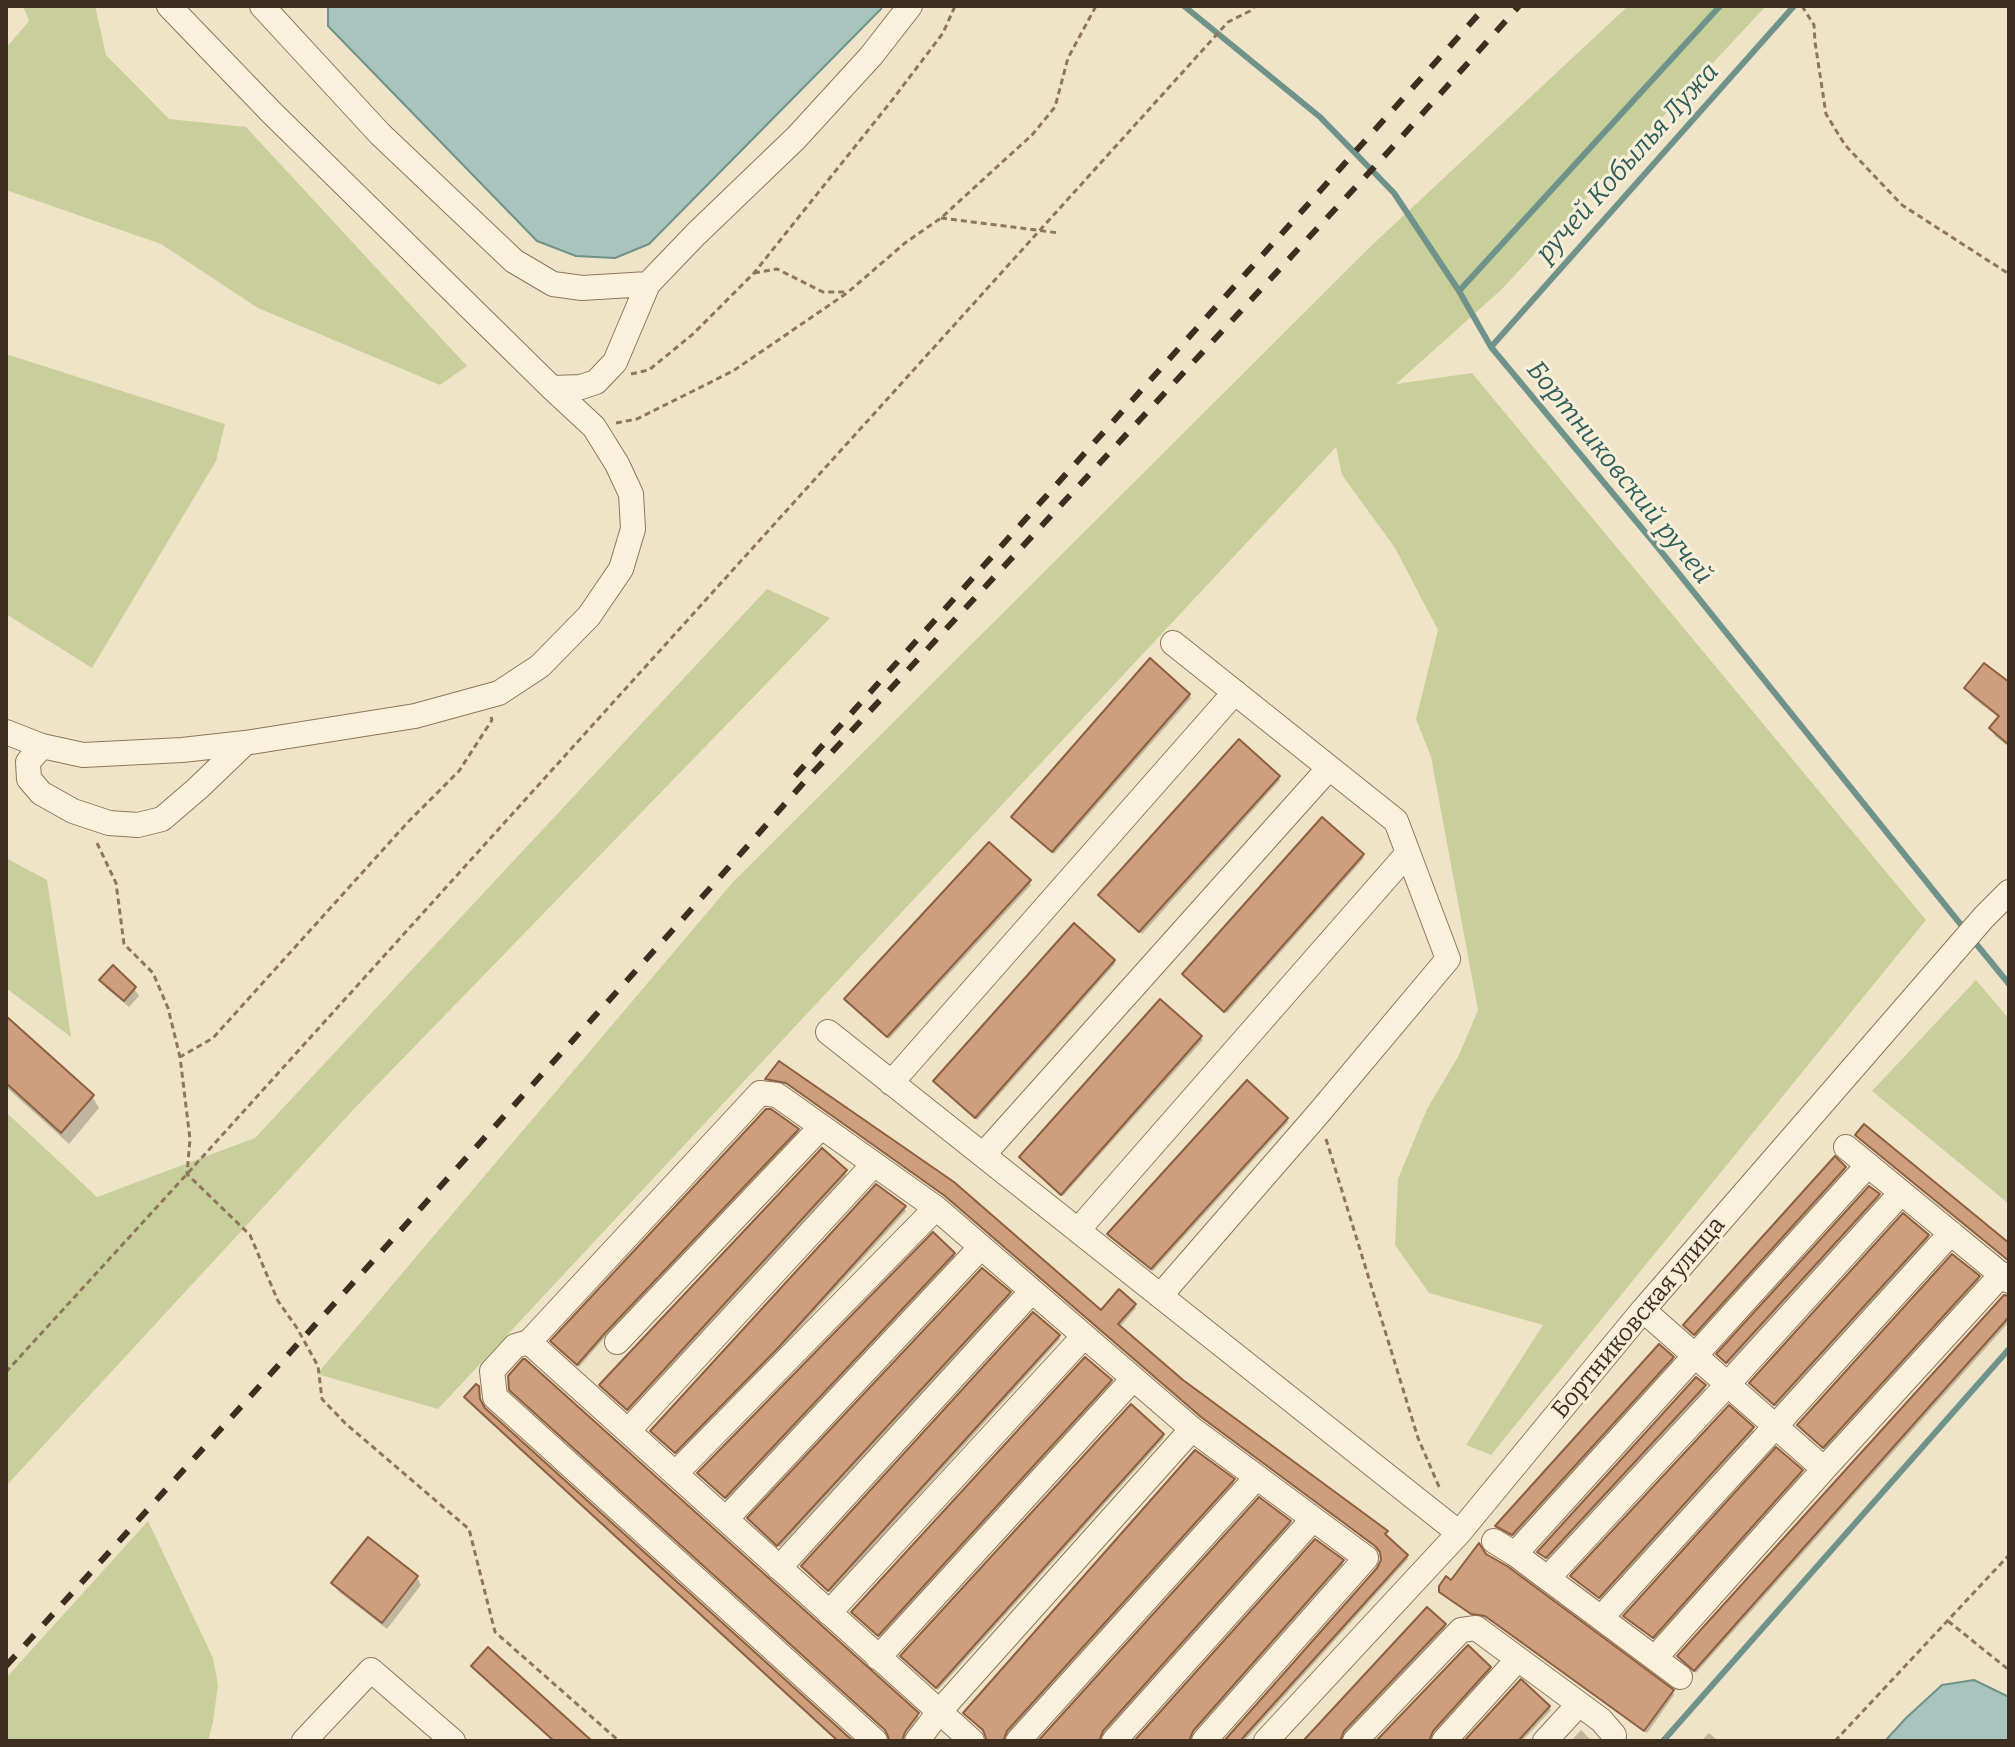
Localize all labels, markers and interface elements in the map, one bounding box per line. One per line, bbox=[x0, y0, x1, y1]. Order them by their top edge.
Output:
water label: ручей Кобылья Лужа bbox=[1530, 57, 1726, 269]
water label: Бортниковский ручей bbox=[1520, 355, 1718, 591]
street label: Бортниковская улица bbox=[1546, 1211, 1732, 1425]

